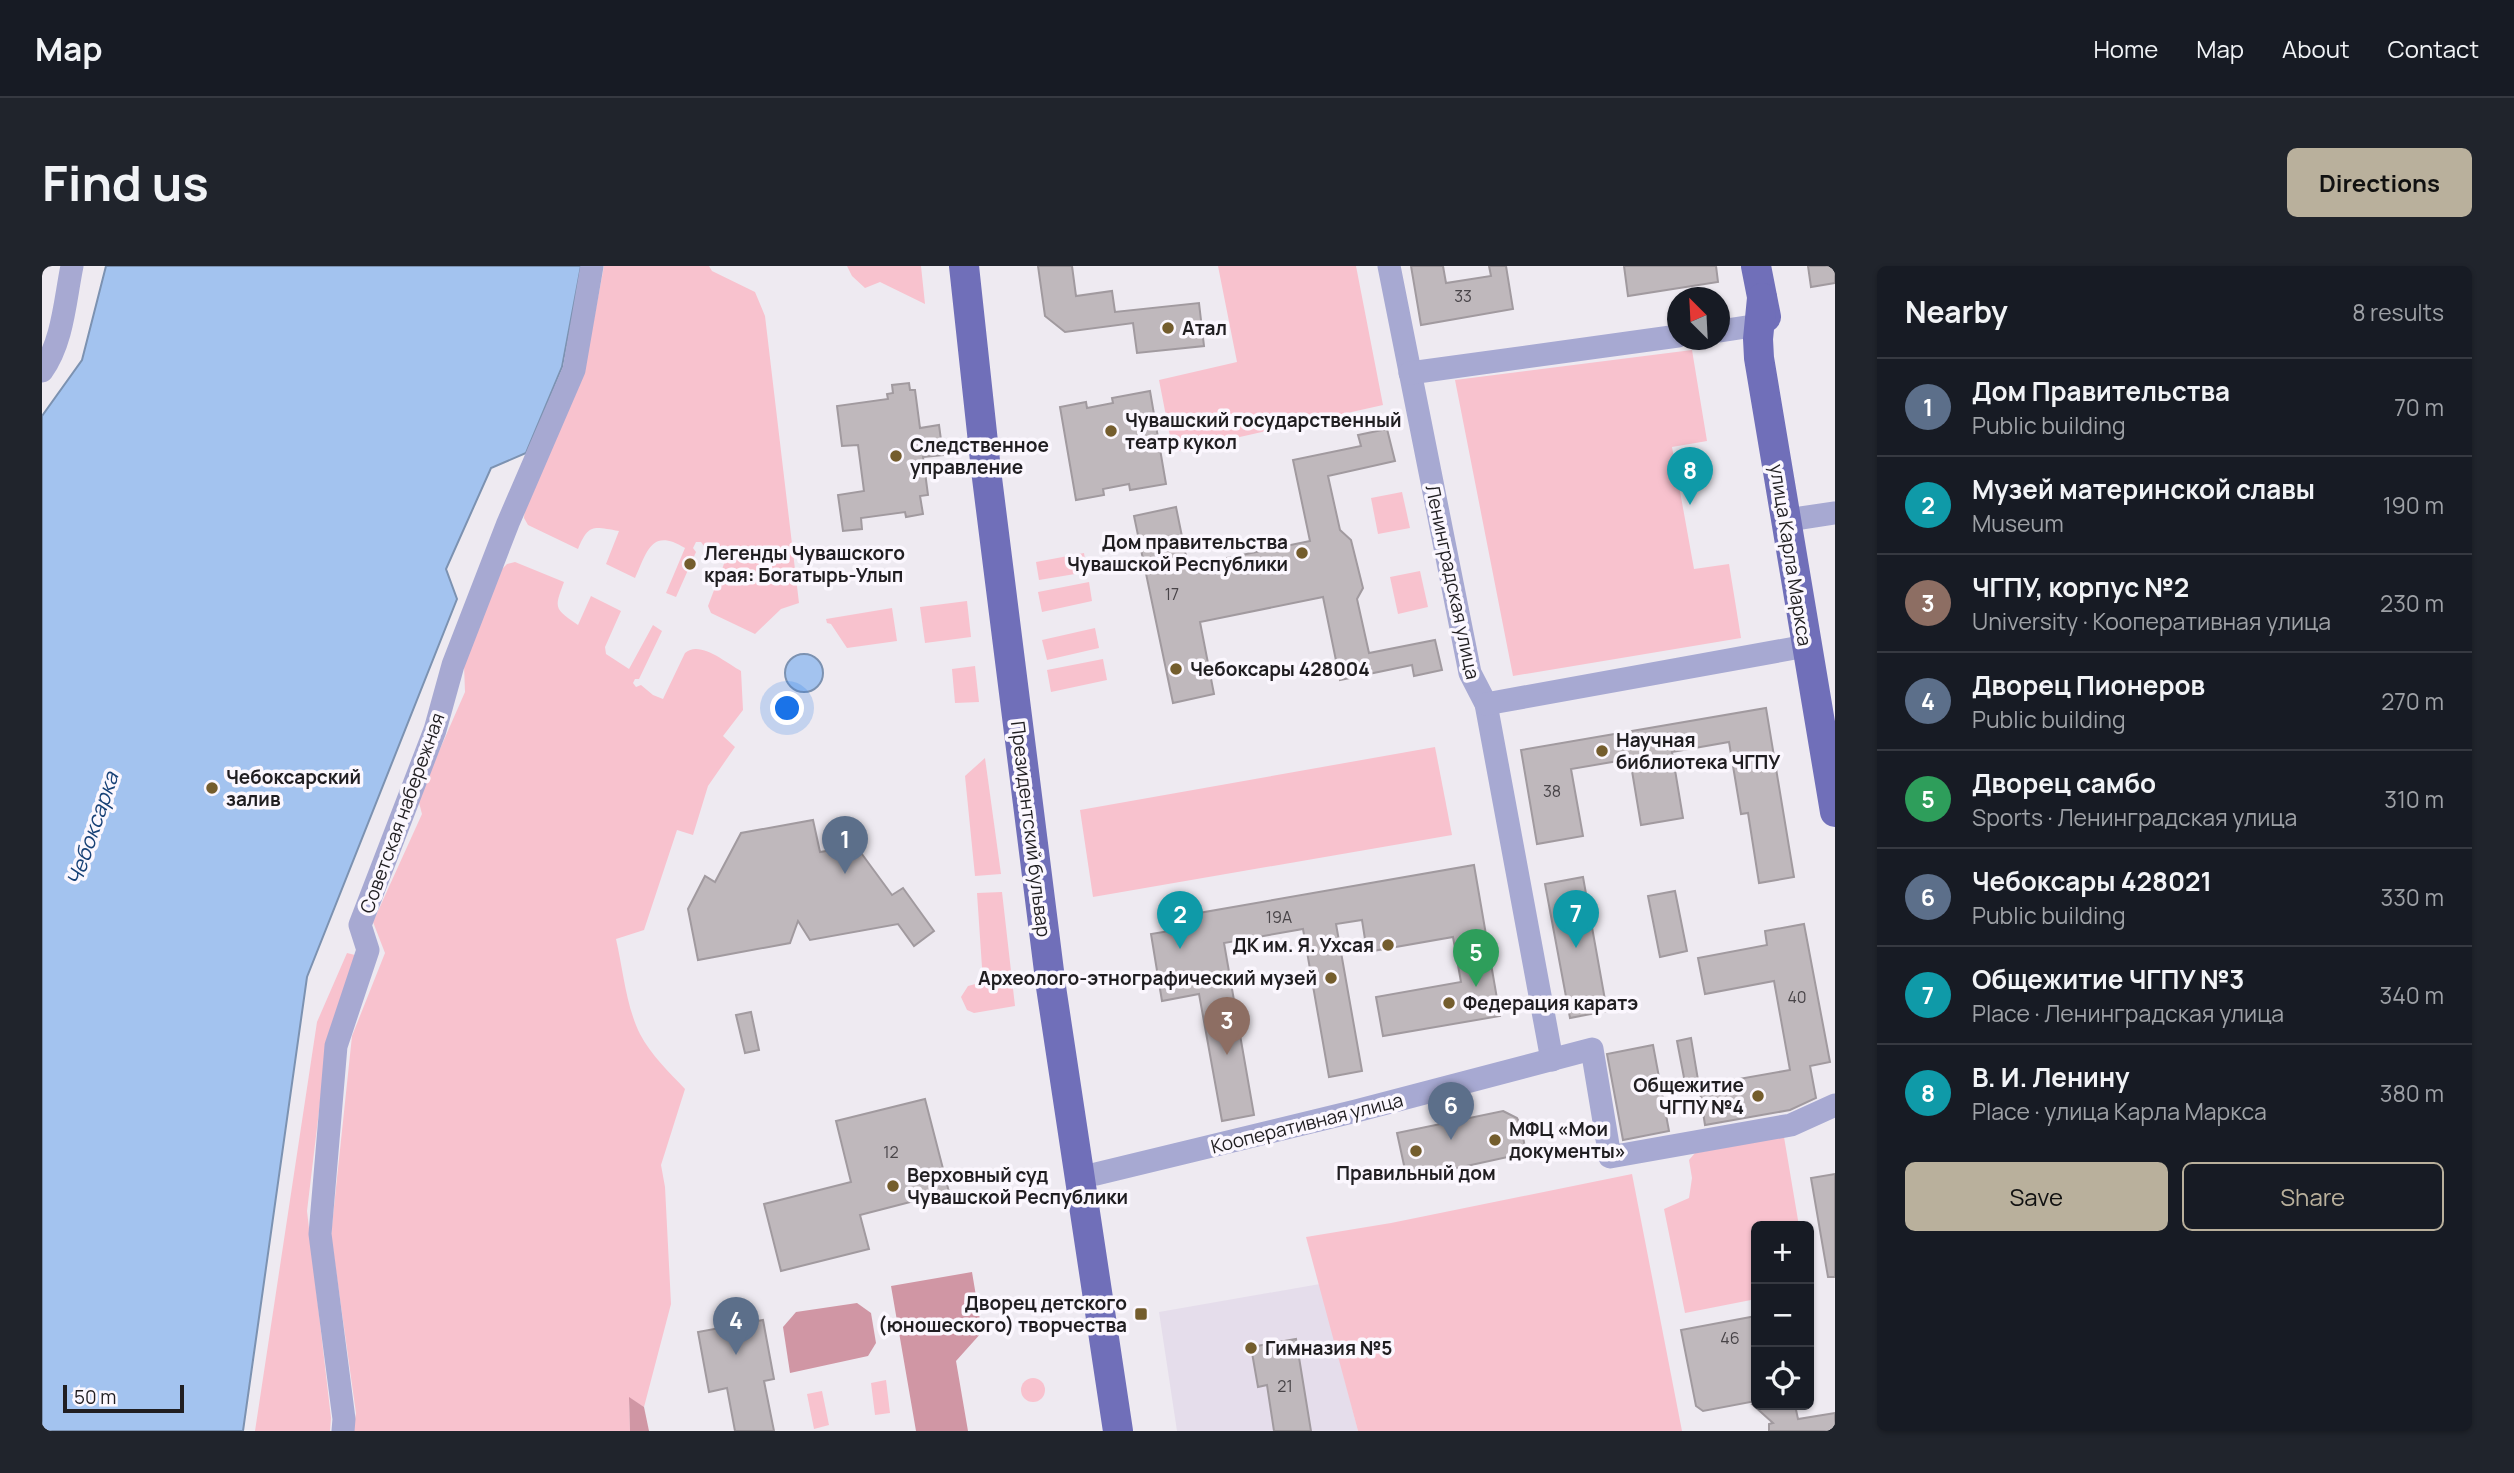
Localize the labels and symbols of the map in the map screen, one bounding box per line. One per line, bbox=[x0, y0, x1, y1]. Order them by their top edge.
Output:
house number: 33 bbox=[1454, 285, 1472, 307]
north arrow bbox=[1667, 287, 1730, 350]
place label: Атал bbox=[1182, 315, 1227, 341]
marker: Атал bbox=[1160, 320, 1176, 336]
place label: Чувашский государственный театр кукол bbox=[1125, 407, 1402, 455]
marker: Чувашский государственный театр кукол bbox=[1103, 423, 1119, 439]
place label: Следственное управление bbox=[910, 432, 1049, 480]
pin: 8 bbox=[1667, 447, 1713, 505]
marker: Следственное управление bbox=[888, 448, 904, 464]
street label: улица Карла Маркса bbox=[1764, 462, 1818, 648]
street label: Ленинградская улица bbox=[1420, 482, 1486, 682]
place label: Дом правительства Чувашской Республики bbox=[1067, 529, 1288, 577]
place label: Легенды Чувашского края: Богатырь-Улып bbox=[704, 540, 905, 588]
marker: Дом правительства Чувашской Республики bbox=[1294, 545, 1310, 561]
marker: Легенды Чувашского края: Богатырь-Улып bbox=[682, 556, 698, 572]
house number: 17 bbox=[1165, 583, 1179, 605]
place label: Чебоксары 428004 bbox=[1190, 656, 1370, 682]
marker: Чебоксары 428004 bbox=[1168, 661, 1184, 677]
your location bbox=[770, 691, 804, 725]
street label: Советская набережная bbox=[354, 709, 450, 917]
street label: Президентский бульвар bbox=[1005, 720, 1057, 938]
place label: Научная библиотека ЧГПУ bbox=[1616, 727, 1781, 775]
marker: Научная библиотека ЧГПУ bbox=[1594, 743, 1610, 759]
place label: Чебоксарский залив bbox=[226, 764, 361, 812]
water label: Чебоксарка bbox=[60, 767, 125, 889]
marker: Чебоксарский залив bbox=[204, 780, 220, 796]
house number: 38 bbox=[1543, 780, 1561, 802]
pin: 1 bbox=[822, 816, 868, 874]
pin: 7 bbox=[1553, 890, 1599, 948]
pin: 2 bbox=[1157, 891, 1203, 949]
house number: 19А bbox=[1266, 906, 1292, 928]
pin: 5 bbox=[1453, 929, 1499, 987]
place label: ДК им. Я. Ухсая bbox=[1233, 932, 1374, 958]
marker: ДК им. Я. Ухсая bbox=[1380, 937, 1396, 953]
place label: Археолого-этнографический музей bbox=[978, 965, 1317, 991]
marker: Археолого-этнографический музей bbox=[1323, 970, 1339, 986]
house number: 40 bbox=[1787, 986, 1807, 1008]
place label: Федерация каратэ bbox=[1463, 990, 1638, 1016]
marker: Федерация каратэ bbox=[1441, 995, 1457, 1011]
pin: 3 bbox=[1204, 997, 1250, 1055]
place label: Общежитие ЧГПУ №4 bbox=[1633, 1072, 1744, 1120]
pin: 6 bbox=[1428, 1082, 1474, 1140]
street label: Кооперативная улица bbox=[1208, 1087, 1406, 1159]
marker: Общежитие ЧГПУ №4 bbox=[1750, 1088, 1766, 1104]
place label: МФЦ «Мои документы» bbox=[1509, 1116, 1626, 1164]
marker: МФЦ «Мои документы» bbox=[1487, 1132, 1503, 1148]
house number: 12 bbox=[883, 1141, 899, 1163]
marker: Правильный дом bbox=[1408, 1143, 1424, 1159]
place label: Правильный дом bbox=[1336, 1160, 1496, 1186]
place label: Верховный суд Чувашской Республики bbox=[907, 1162, 1128, 1210]
marker: Верховный суд Чувашской Республики bbox=[885, 1178, 901, 1194]
place label: Дворец детского (юношеского) творчества bbox=[878, 1290, 1127, 1338]
pin: 4 bbox=[713, 1297, 759, 1355]
marker: Дворец детского (юношеского) творчества bbox=[1133, 1306, 1149, 1322]
house number: 46 bbox=[1720, 1327, 1740, 1349]
place label: Гимназия №5 bbox=[1265, 1335, 1392, 1361]
marker: Гимназия №5 bbox=[1243, 1340, 1259, 1356]
house number: 21 bbox=[1277, 1375, 1293, 1397]
scale bar bbox=[63, 1382, 184, 1414]

